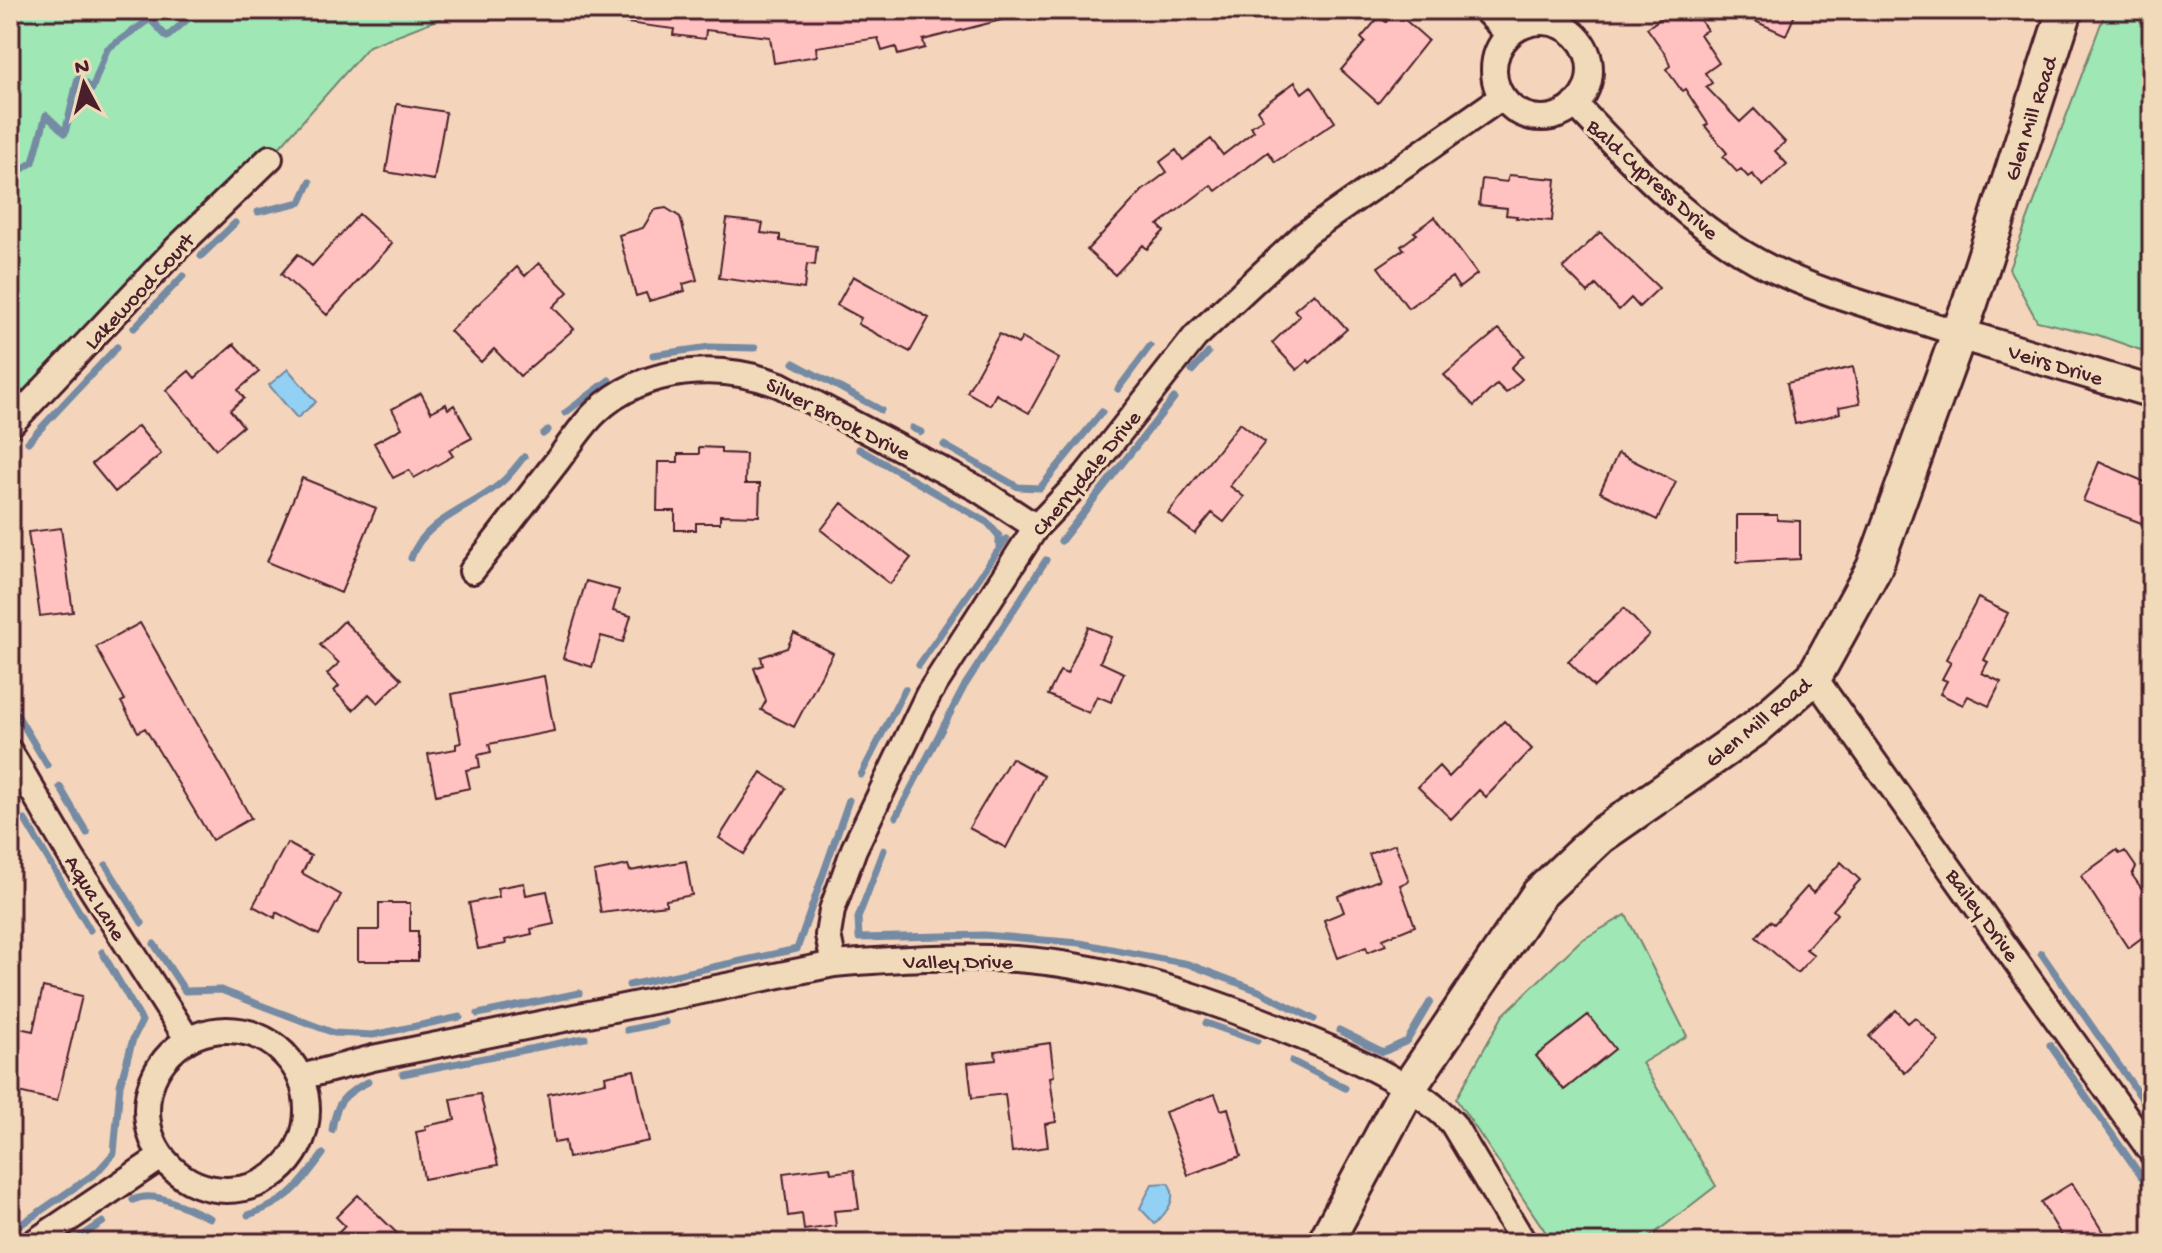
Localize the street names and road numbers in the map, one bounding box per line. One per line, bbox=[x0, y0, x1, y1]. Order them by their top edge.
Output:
street label: Glen Mill Road bbox=[2001, 52, 2066, 184]
street label: Bald Cypress Drive bbox=[1579, 114, 1723, 247]
street label: Lakewood Court bbox=[80, 228, 203, 356]
street label: Veirs Drive bbox=[2003, 340, 2106, 394]
street label: Silver Brook Drive bbox=[761, 373, 914, 468]
street label: Cherrydale Drive bbox=[1028, 406, 1149, 543]
street label: Glen Mill Road bbox=[1701, 672, 1819, 775]
street label: Aqua Lane bbox=[57, 852, 130, 947]
street label: Bailey Drive bbox=[1938, 864, 2024, 968]
street label: Valley Drive bbox=[902, 951, 1013, 977]

